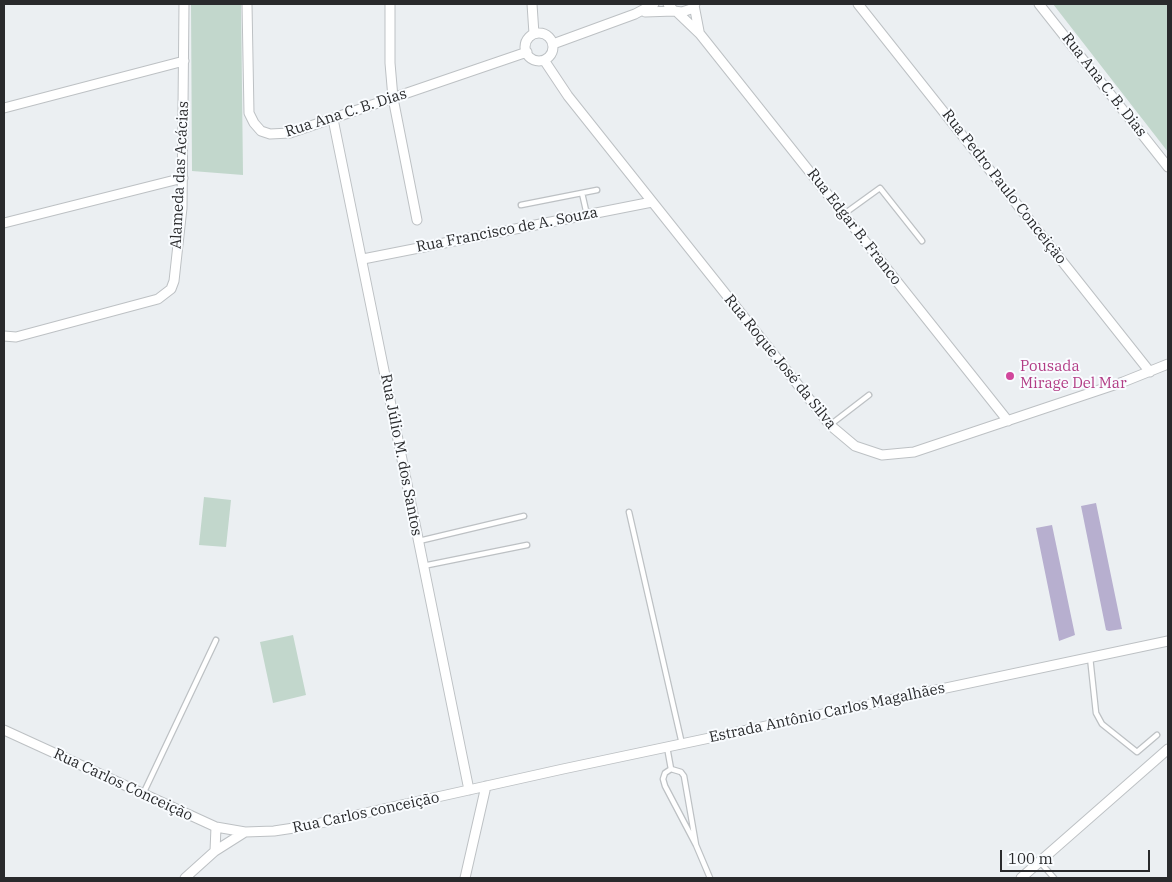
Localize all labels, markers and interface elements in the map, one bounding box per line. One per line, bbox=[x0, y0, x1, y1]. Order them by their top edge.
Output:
street label: Rua Ana C. B. Dias bbox=[1058, 29, 1150, 141]
street label: Rua Ana C. B. Dias bbox=[283, 85, 409, 141]
street label: Alameda das Acácias bbox=[167, 100, 193, 250]
street label: Rua Pedro Paulo Conceição bbox=[938, 106, 1070, 268]
street label: Rua Edgar B. Franco bbox=[803, 165, 905, 289]
street label: Rua Francisco de A. Souza bbox=[415, 204, 599, 256]
street label: Rua Roque José da Silva bbox=[720, 291, 840, 433]
place label: Pousada Mirage Del Mar bbox=[1020, 358, 1127, 393]
marker: Pousada Mirage Del Mar bbox=[1004, 370, 1016, 382]
street label: Rua Júlio M. dos Santos bbox=[376, 372, 426, 538]
street label: Estrada Antônio Carlos Magalhães bbox=[707, 679, 947, 747]
street label: Rua Carlos Conceição bbox=[51, 745, 195, 825]
street label: Rua Carlos conceição bbox=[291, 789, 441, 837]
scale bar bbox=[1002, 840, 1152, 872]
text: 100 m bbox=[1008, 849, 1053, 868]

